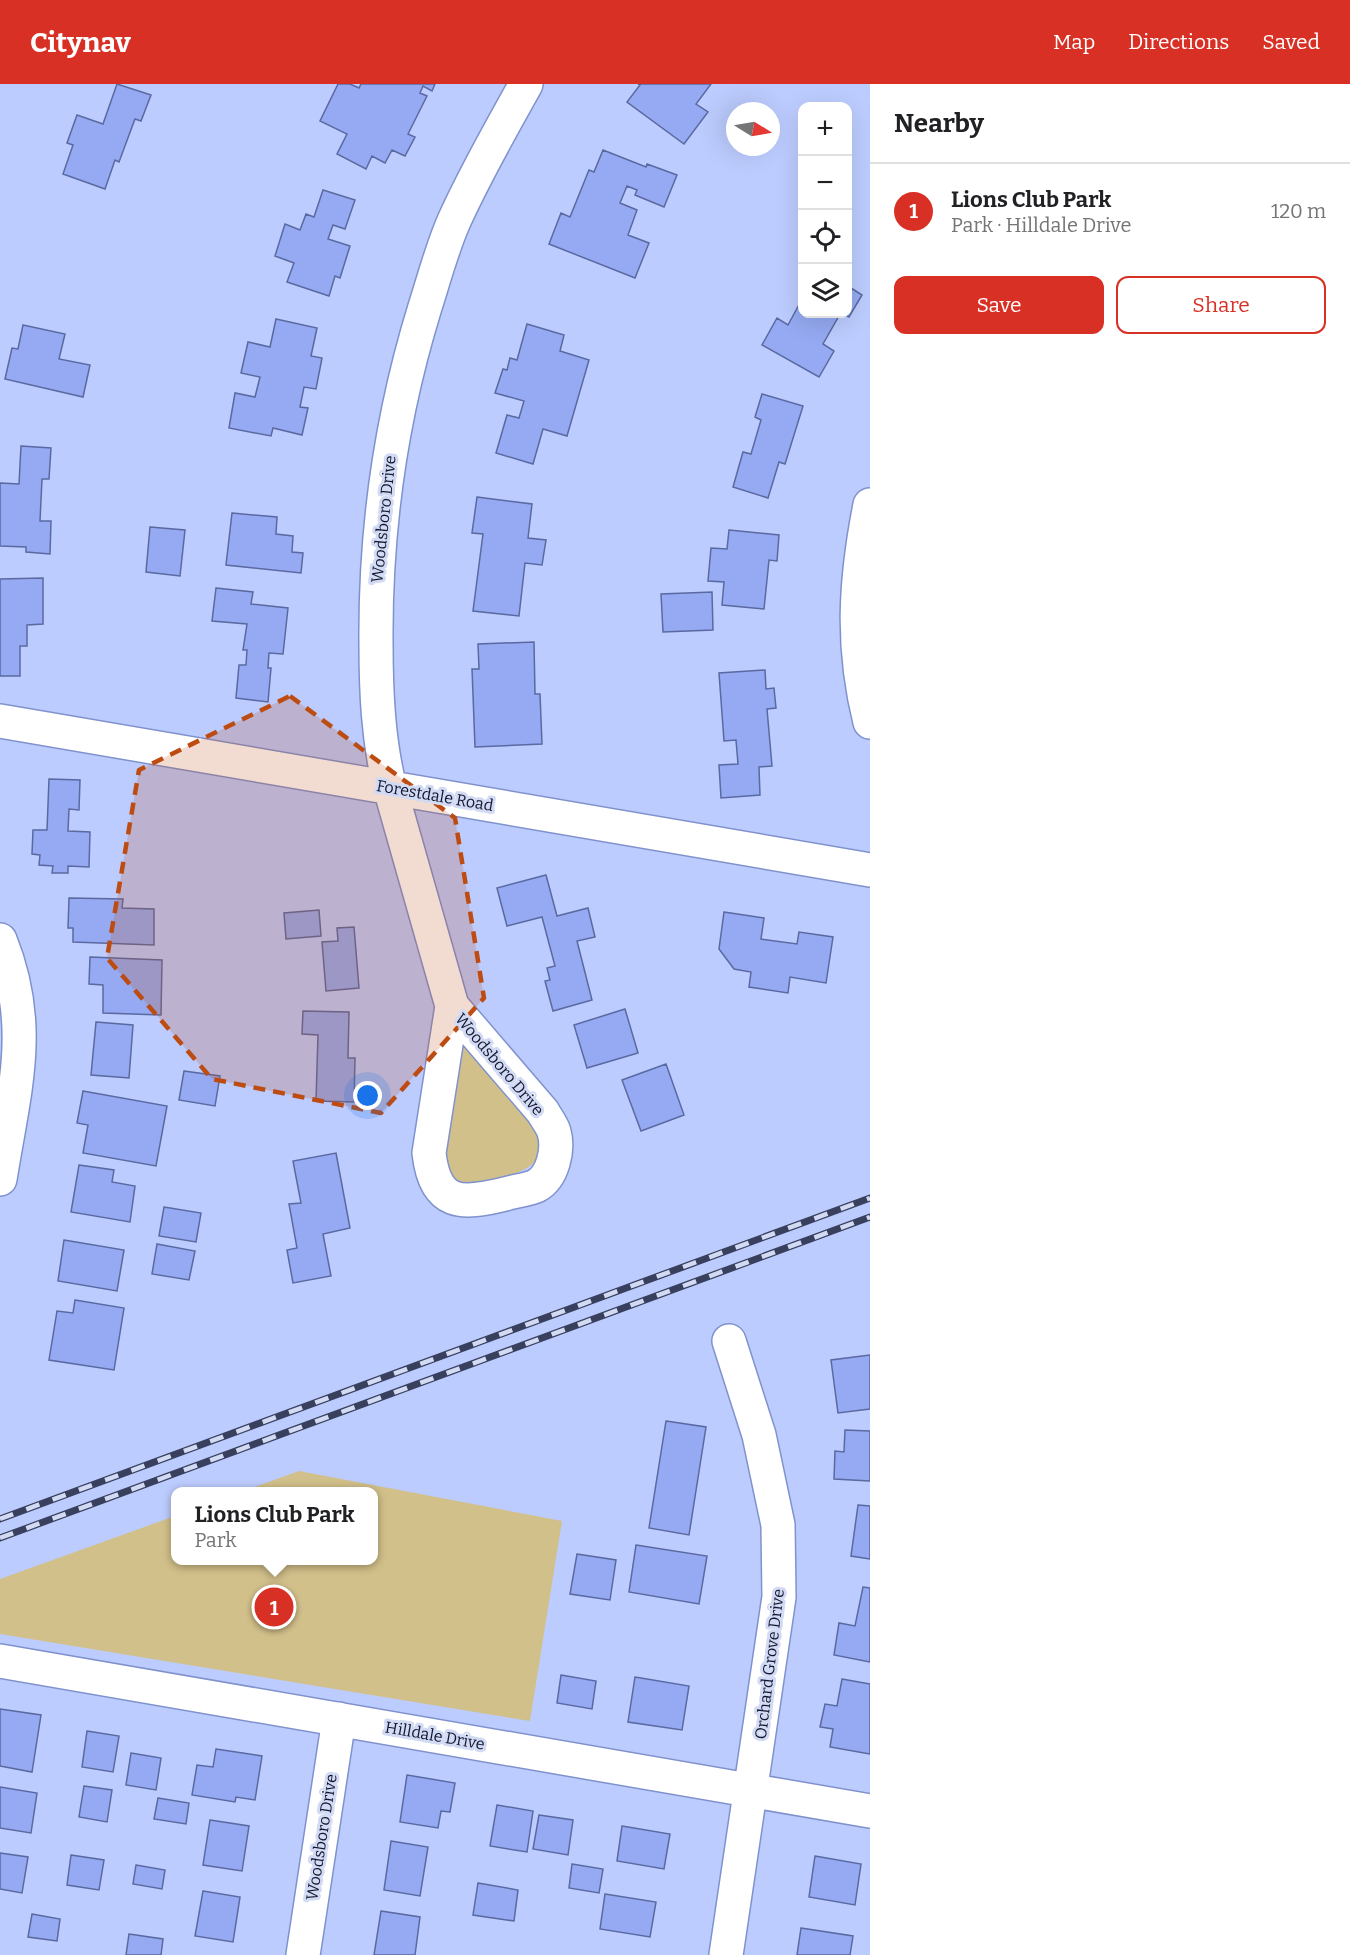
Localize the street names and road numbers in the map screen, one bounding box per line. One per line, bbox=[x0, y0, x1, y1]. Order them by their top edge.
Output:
street label: Woodsboro Drive bbox=[367, 455, 400, 584]
street label: Forestdale Road bbox=[375, 776, 495, 815]
street label: Woodsboro Drive bbox=[451, 1009, 548, 1119]
street label: Orchard Grove Drive bbox=[751, 1588, 788, 1740]
street label: Hilldale Drive bbox=[384, 1717, 486, 1754]
street label: Woodsboro Drive bbox=[302, 1773, 341, 1902]

